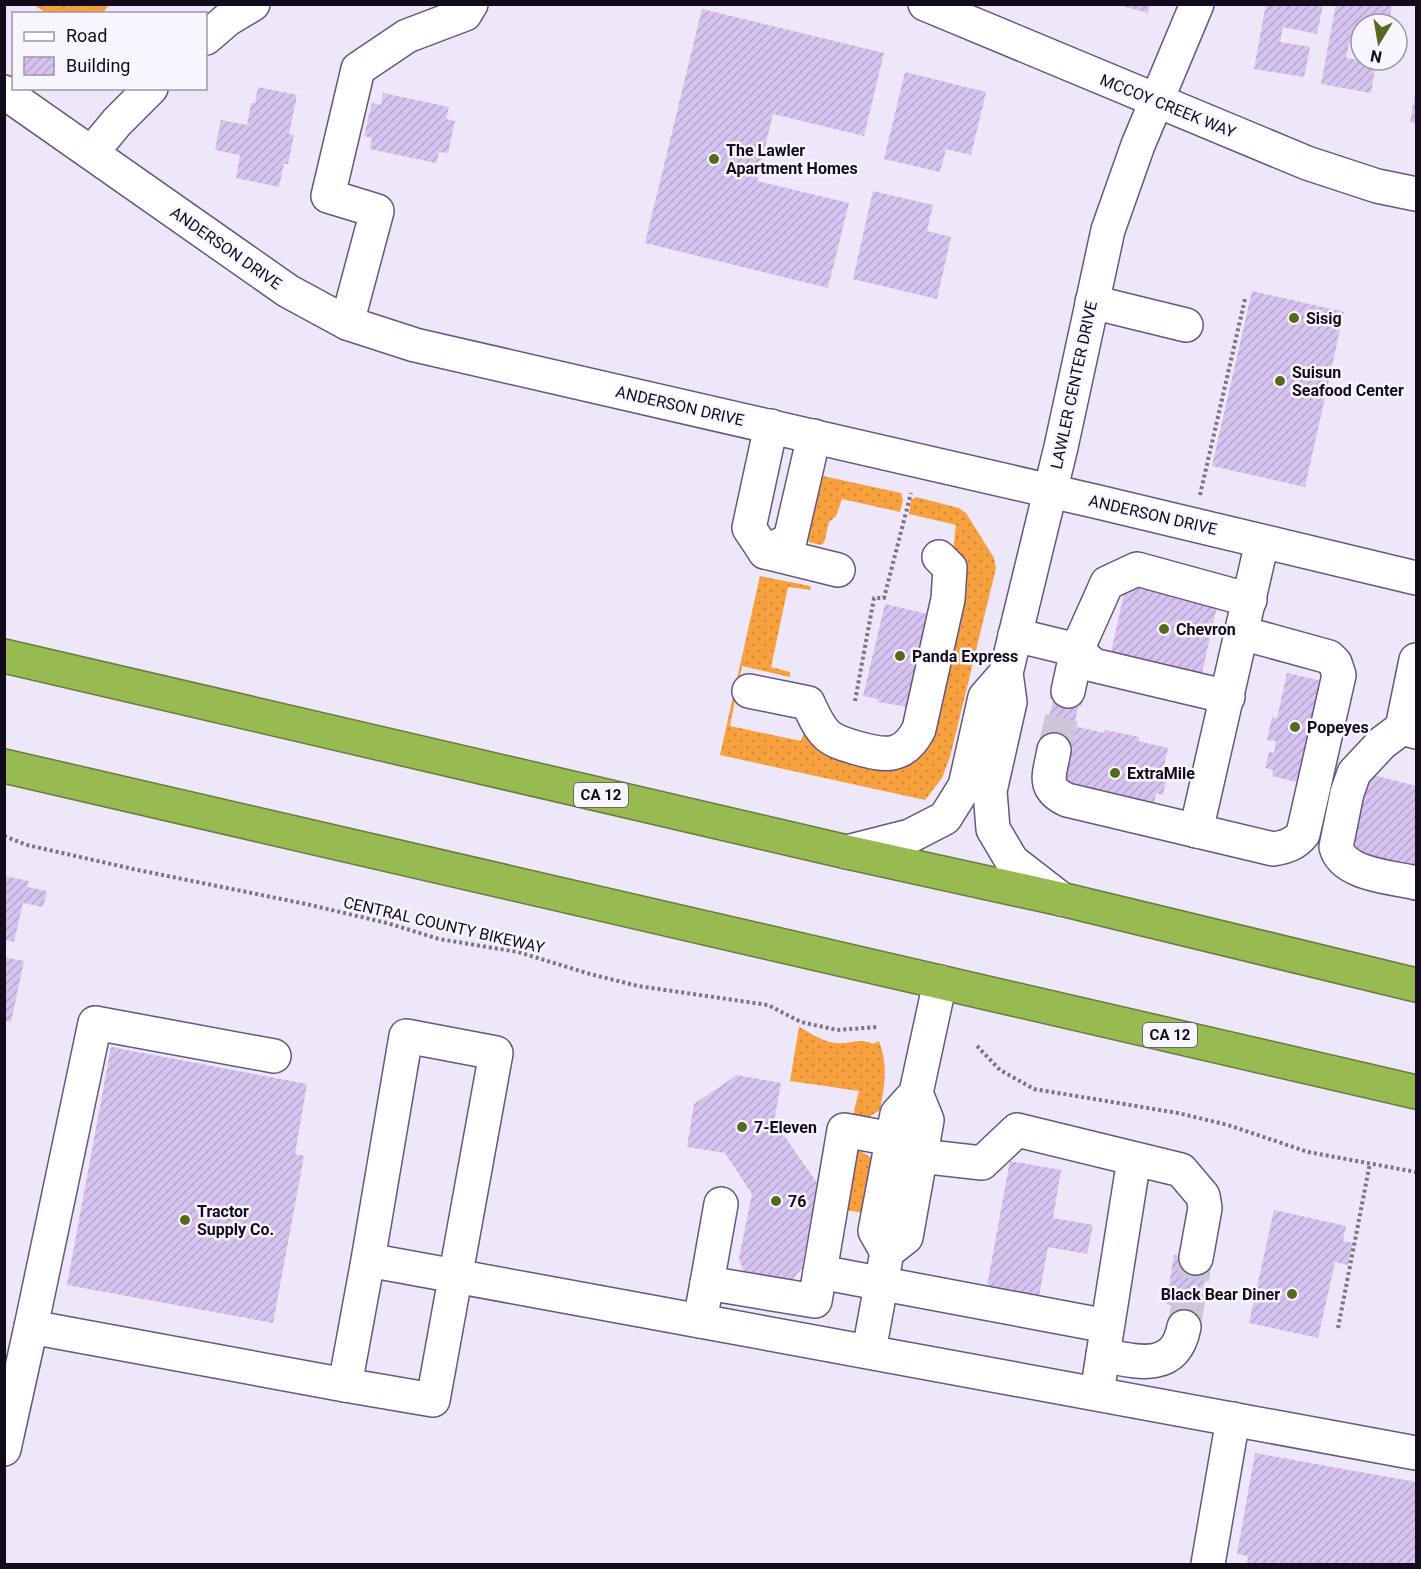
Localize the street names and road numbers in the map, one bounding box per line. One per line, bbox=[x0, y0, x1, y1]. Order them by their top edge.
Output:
street label: MCCOY CREEK WAY bbox=[1097, 70, 1239, 142]
street label: ANDERSON DRIVE bbox=[167, 203, 285, 293]
street label: LAWLER CENTER DRIVE bbox=[1047, 299, 1101, 471]
street label: ANDERSON DRIVE bbox=[614, 382, 746, 430]
street label: ANDERSON DRIVE bbox=[1087, 491, 1219, 539]
road number: CA 12 bbox=[574, 783, 628, 807]
street label: CENTRAL COUNTY BIKEWAY bbox=[342, 893, 547, 958]
road number: CA 12 bbox=[1143, 1023, 1197, 1047]

